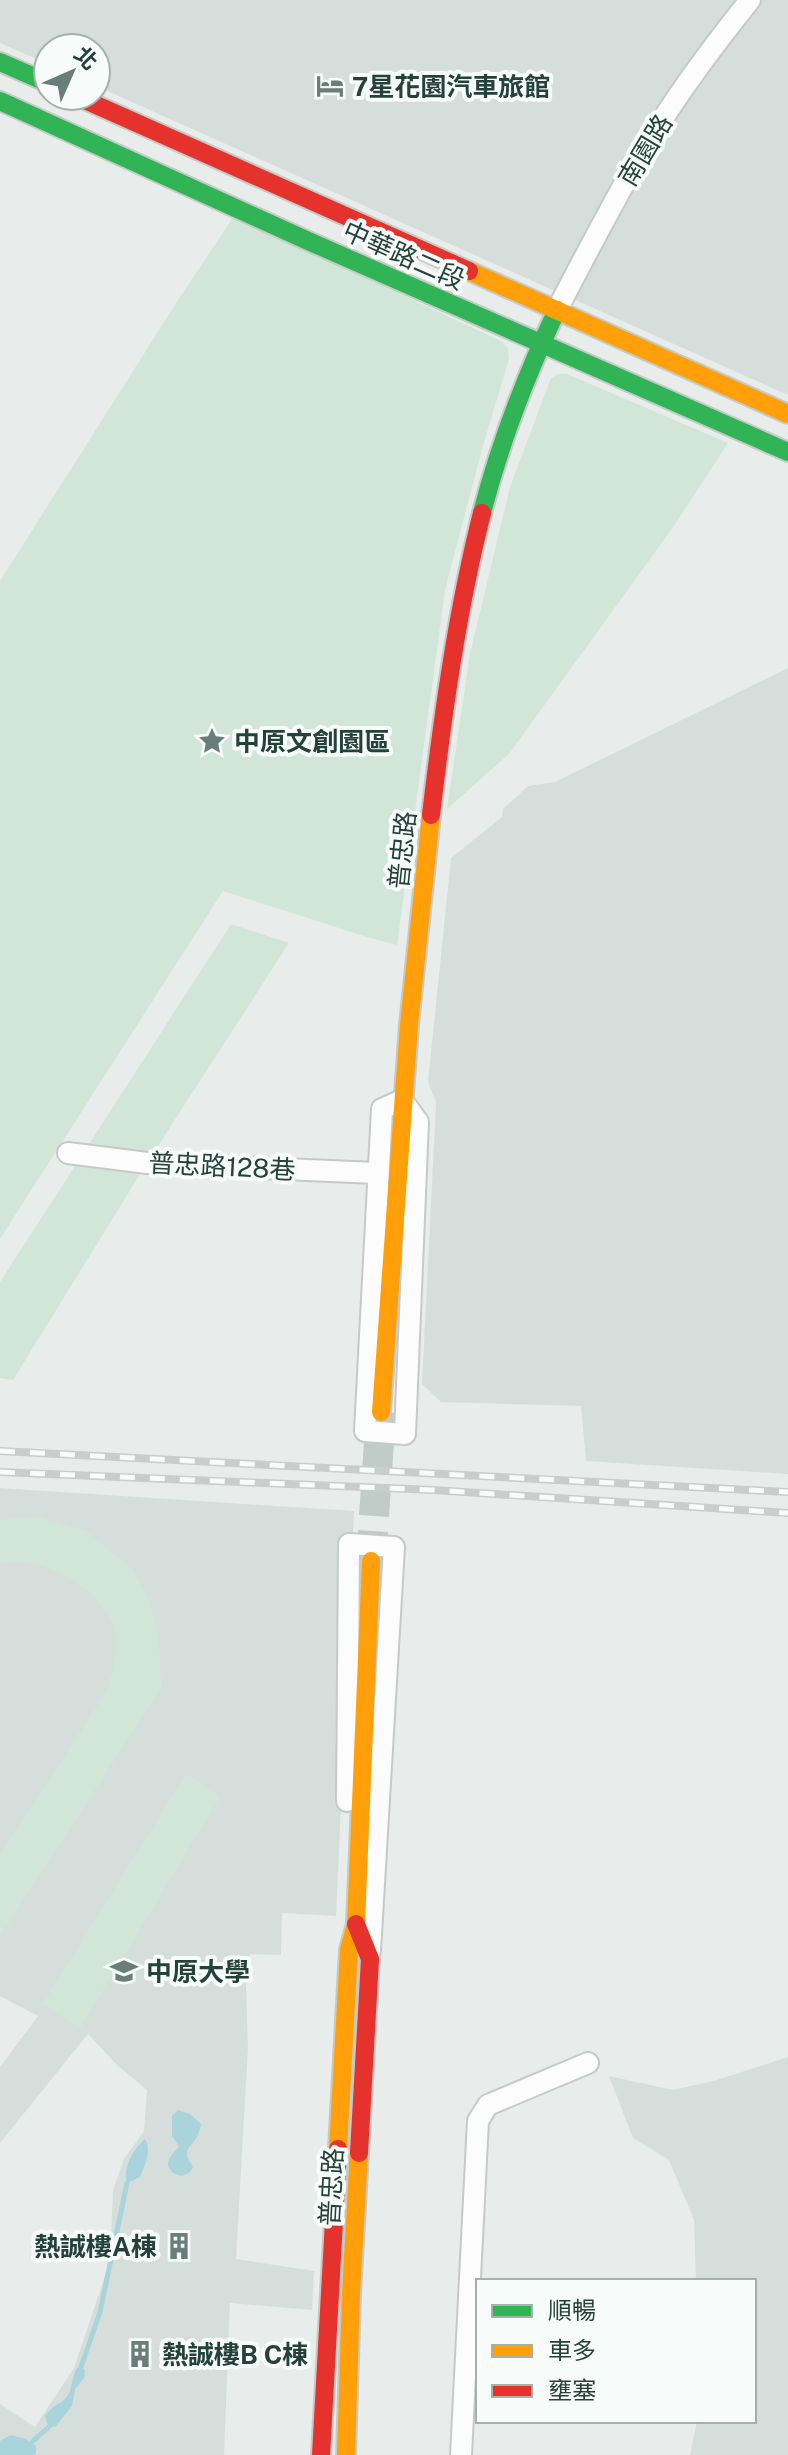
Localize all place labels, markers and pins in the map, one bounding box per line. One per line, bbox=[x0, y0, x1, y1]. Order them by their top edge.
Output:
hotel icon: 7星花園汽車旅館 bbox=[315, 71, 345, 101]
place label: 7星花園汽車旅館 bbox=[352, 71, 550, 102]
place icon: 中原文創園區 bbox=[197, 726, 227, 756]
place label: 中原文創園區 bbox=[234, 726, 390, 757]
school or university icon: 中原大學 bbox=[109, 1956, 139, 1986]
place label: 中原大學 bbox=[146, 1956, 250, 1987]
place label: 熱誠樓A棟 bbox=[34, 2231, 157, 2262]
building icon: 熱誠樓A棟 bbox=[164, 2231, 194, 2261]
building icon: 熱誠樓B C棟 bbox=[125, 2339, 155, 2369]
place label: 熱誠樓B C棟 bbox=[162, 2339, 308, 2370]

